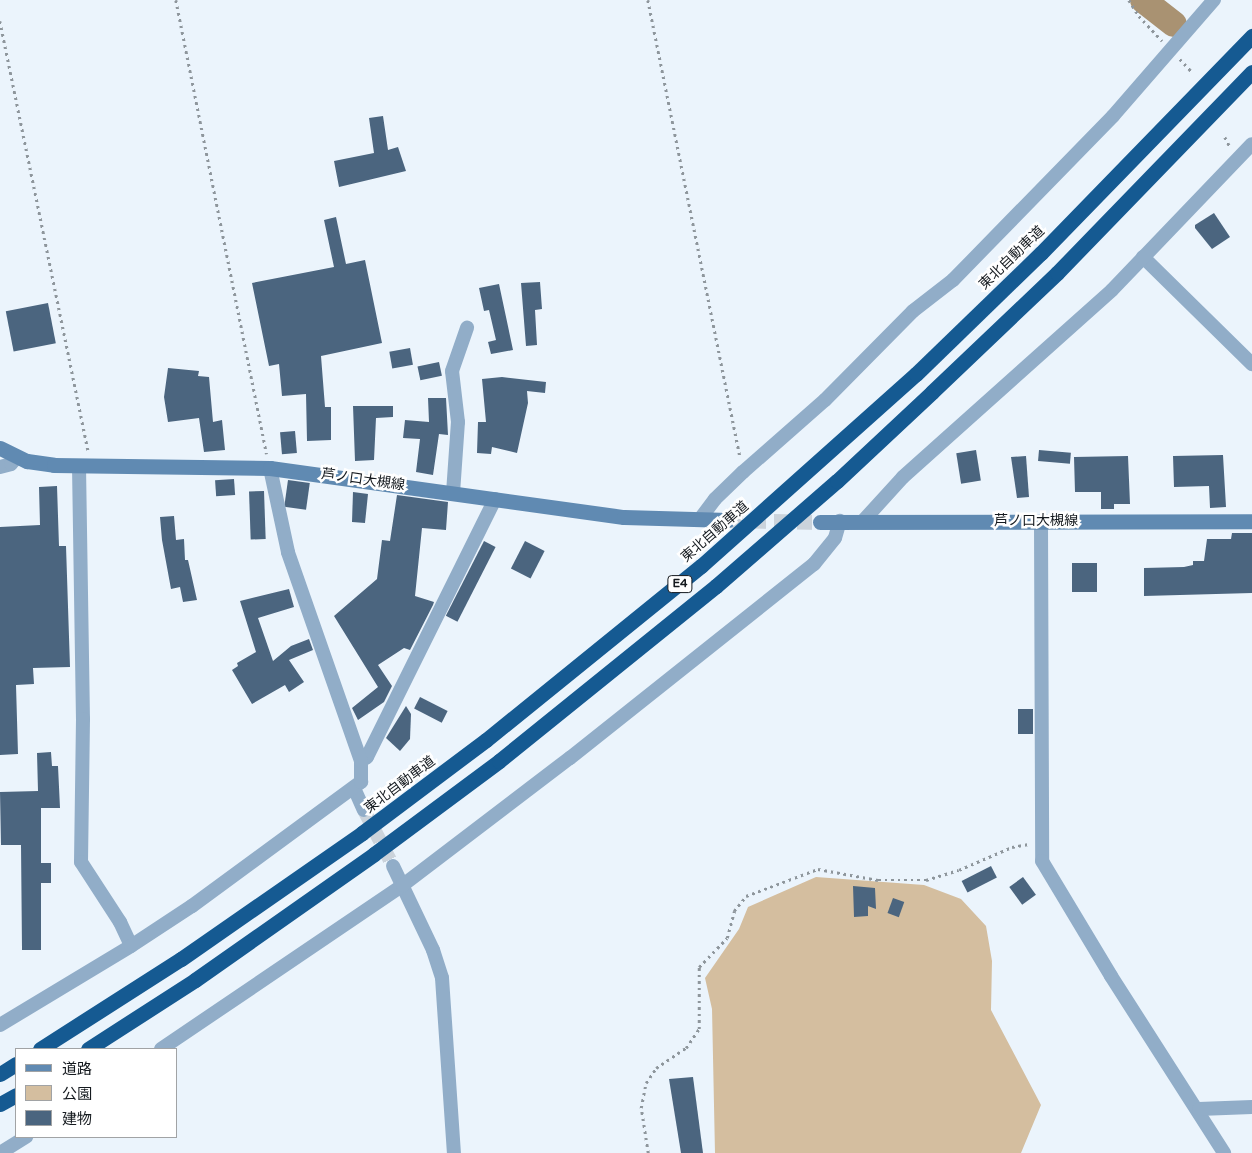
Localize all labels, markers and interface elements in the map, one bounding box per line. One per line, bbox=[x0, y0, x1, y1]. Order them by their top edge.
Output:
street label: 東北自動車道 bbox=[976, 223, 1048, 293]
street label: 芦ノ口大槻線 bbox=[320, 466, 406, 494]
street label: 東北自動車道 bbox=[678, 498, 752, 566]
street label: 芦ノ口大槻線 bbox=[994, 513, 1078, 529]
road number: E4 bbox=[666, 574, 694, 594]
street label: 東北自動車道 bbox=[361, 753, 439, 817]
legend bbox=[15, 1048, 178, 1138]
text: 道路 bbox=[62, 1060, 92, 1078]
text: 公園 bbox=[62, 1085, 92, 1103]
text: 建物 bbox=[62, 1110, 92, 1128]

